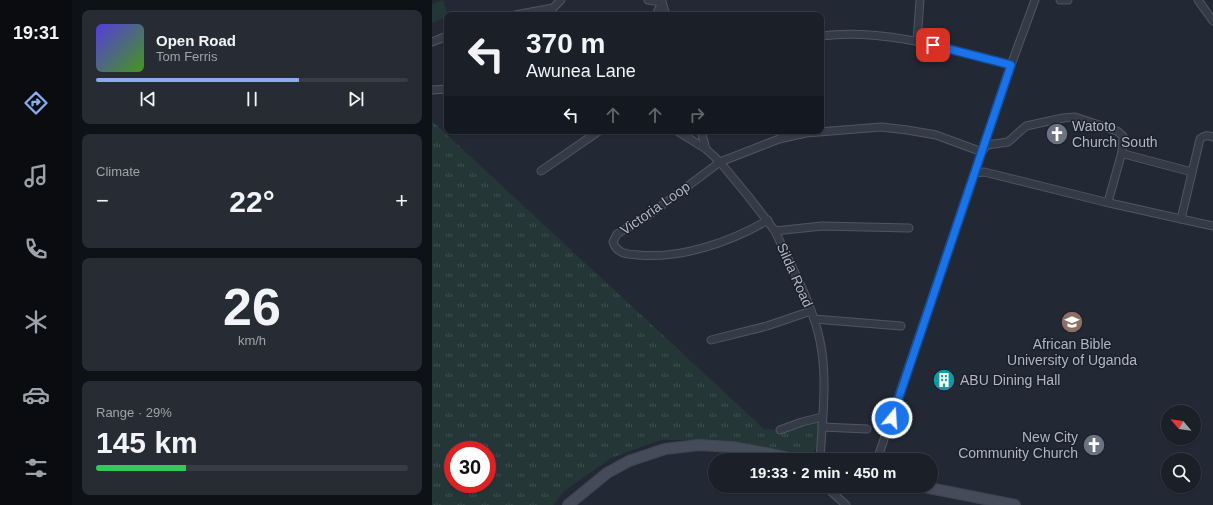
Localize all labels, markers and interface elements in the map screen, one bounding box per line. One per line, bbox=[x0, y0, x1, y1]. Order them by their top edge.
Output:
text: 19:31 bbox=[13, 23, 59, 43]
icon: left bbox=[460, 28, 512, 80]
text: 370 m bbox=[526, 28, 605, 59]
pin bbox=[916, 28, 950, 62]
text: Open Road bbox=[156, 32, 236, 49]
icon: arrive bbox=[922, 34, 944, 56]
text: Tom Ferris bbox=[156, 49, 217, 64]
text: Awunea Lane bbox=[526, 61, 636, 81]
icon: previous bbox=[137, 88, 159, 110]
icon: pause bbox=[241, 88, 263, 110]
icon: next bbox=[345, 88, 367, 110]
icon: directions bbox=[22, 89, 50, 117]
icon: left bbox=[560, 104, 582, 126]
icon: ahead bbox=[602, 104, 624, 126]
icon: ahead bbox=[644, 104, 666, 126]
icon: right bbox=[686, 104, 708, 126]
place label: Watoto Church South bbox=[1072, 118, 1158, 150]
church icon: Watoto Church South bbox=[1044, 121, 1070, 147]
icon: music bbox=[22, 162, 50, 190]
text: Climate bbox=[96, 164, 140, 179]
street label: Victoria Loop bbox=[617, 178, 693, 238]
text: 22° bbox=[229, 185, 275, 218]
text: − bbox=[96, 188, 109, 213]
text: + bbox=[395, 188, 408, 213]
icon: phone bbox=[22, 235, 50, 263]
street label: Silda Road bbox=[774, 240, 816, 310]
text: 26 bbox=[223, 278, 281, 336]
icon: climate bbox=[22, 308, 50, 336]
school or university icon: African Bible University of Uganda bbox=[1059, 309, 1085, 335]
text: km/h bbox=[238, 333, 266, 348]
place label: African Bible University of Uganda bbox=[1007, 336, 1137, 368]
building icon: ABU Dining Hall bbox=[931, 367, 957, 393]
place label: ABU Dining Hall bbox=[960, 372, 1060, 388]
icon: car bbox=[22, 381, 50, 409]
position arrow bbox=[871, 397, 913, 439]
text: Range · 29% bbox=[96, 405, 172, 420]
north arrow bbox=[1161, 405, 1201, 445]
map controls bbox=[1161, 405, 1201, 493]
text: 145 km bbox=[96, 426, 198, 459]
place label: New City Community Church bbox=[958, 429, 1078, 461]
church icon: New City Community Church bbox=[1081, 432, 1107, 458]
speed limit sign: 30 bbox=[444, 441, 496, 493]
button: search bbox=[1161, 453, 1201, 493]
icon: filters bbox=[22, 454, 50, 482]
text: 19:33 · 2 min · 450 m bbox=[750, 464, 896, 481]

